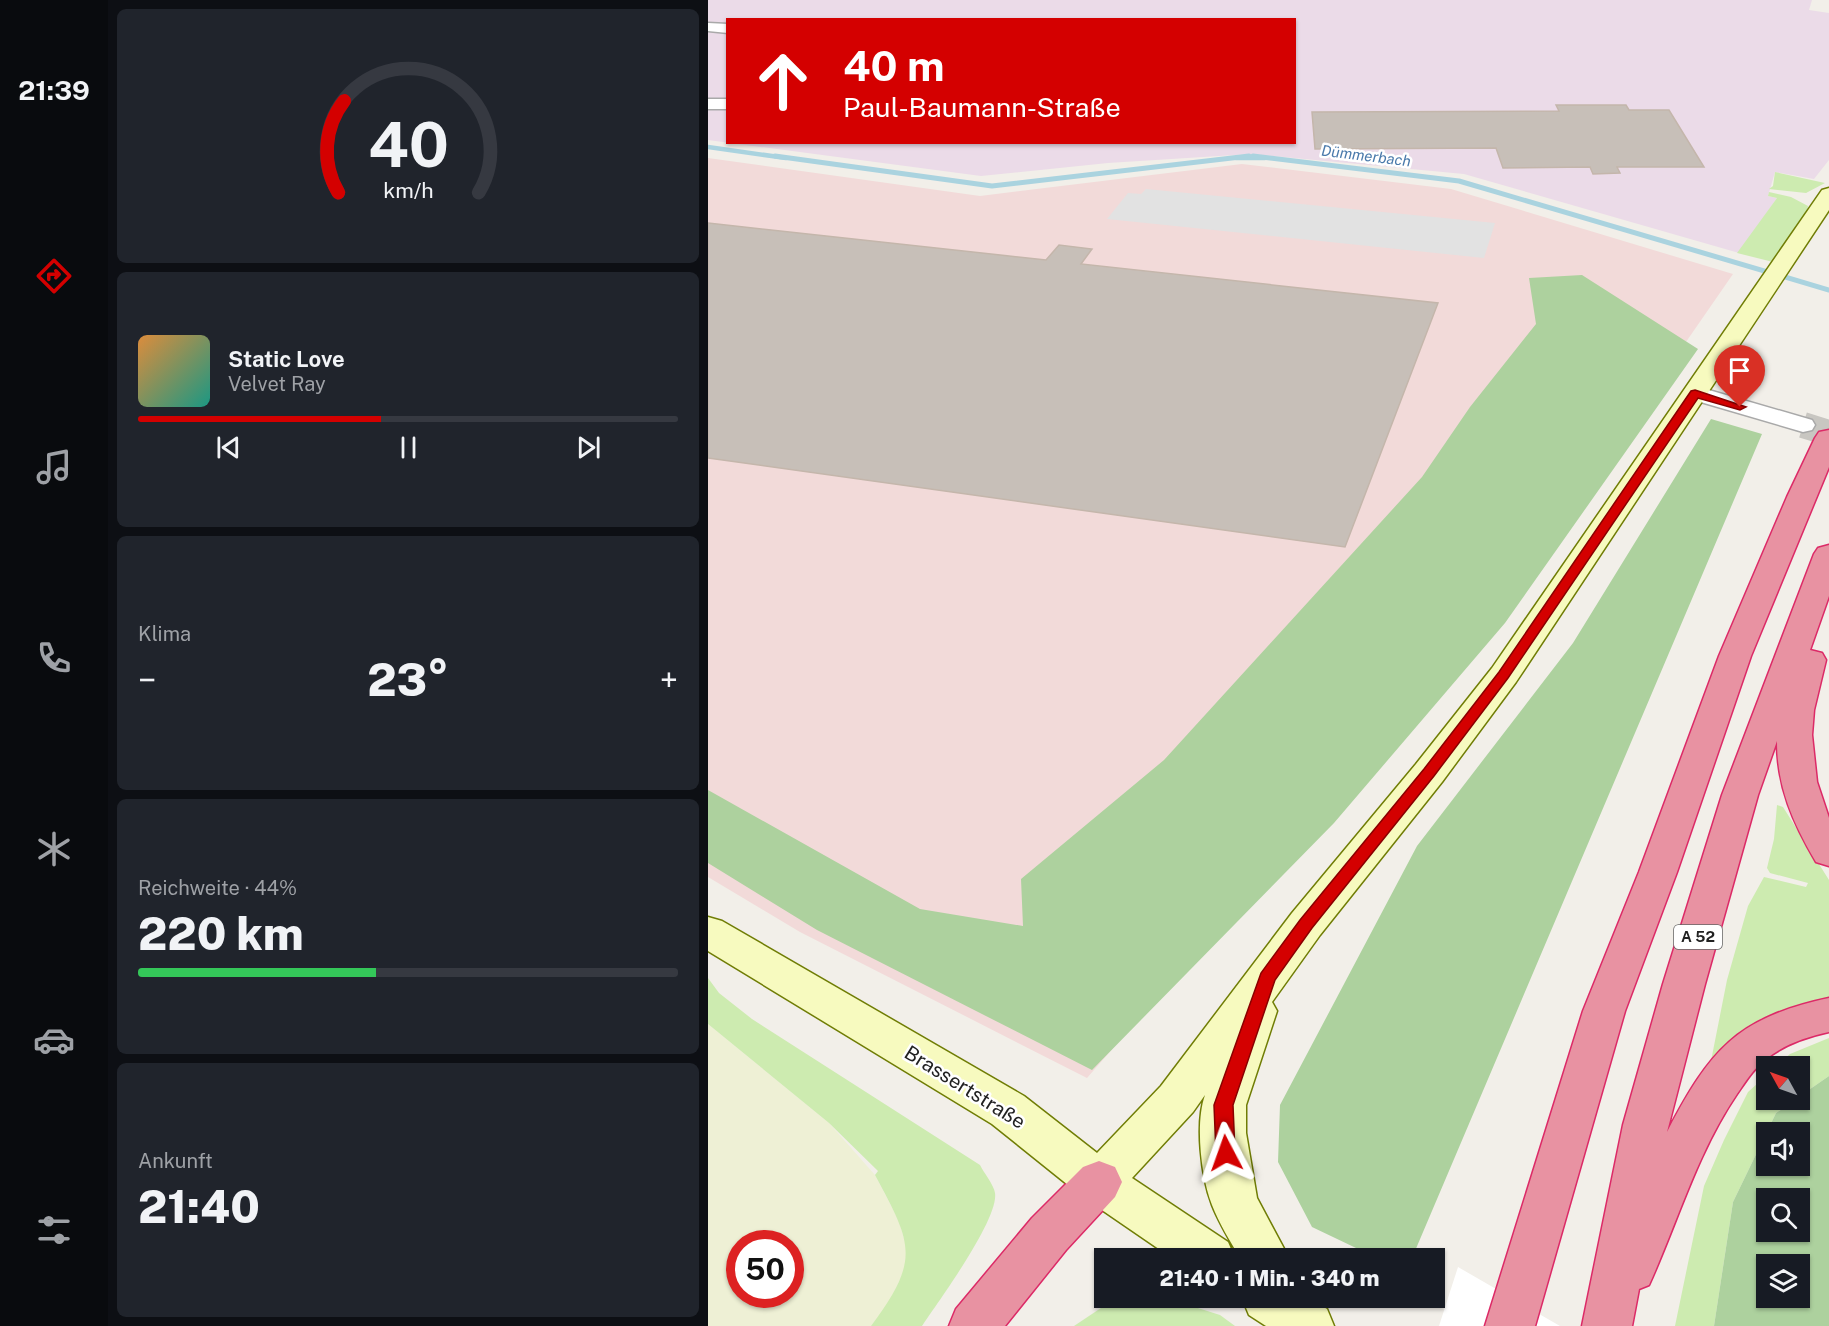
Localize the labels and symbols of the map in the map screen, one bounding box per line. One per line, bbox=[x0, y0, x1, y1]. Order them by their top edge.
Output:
water label: Dümmerbach bbox=[1320, 142, 1412, 169]
pin bbox=[1714, 345, 1765, 407]
road number: A 52 bbox=[1674, 925, 1722, 949]
street label: Brassertstraße bbox=[900, 1040, 1030, 1134]
north arrow bbox=[1756, 1056, 1810, 1110]
position arrow bbox=[1194, 1121, 1258, 1185]
speed limit sign: 50 bbox=[726, 1230, 804, 1308]

